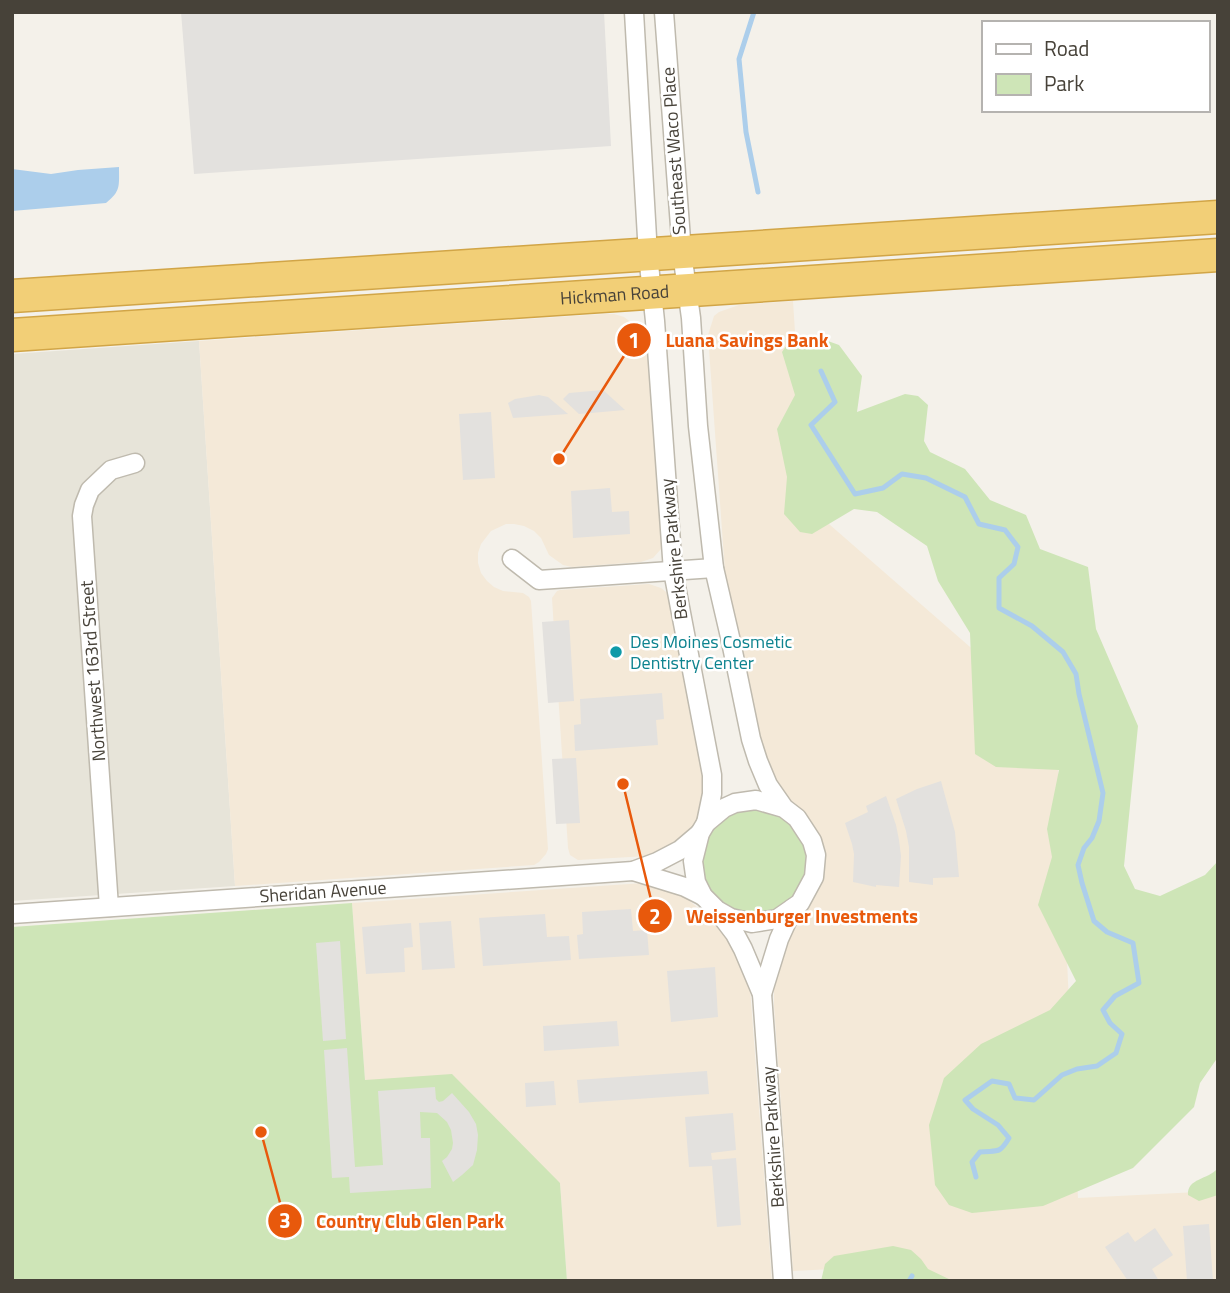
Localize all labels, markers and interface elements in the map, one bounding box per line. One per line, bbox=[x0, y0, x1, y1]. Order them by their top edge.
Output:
legend bbox=[982, 21, 1209, 112]
text: Road bbox=[1044, 32, 1089, 64]
street label: Southeast Waco Place bbox=[654, 66, 693, 236]
text: Park bbox=[1044, 67, 1084, 99]
street label: Hickman Road bbox=[559, 277, 670, 312]
callout: Luana Savings Bank bbox=[616, 320, 843, 360]
text: 1 bbox=[628, 324, 640, 356]
text: Luana Savings Bank bbox=[665, 325, 829, 354]
street label: Berkshire Parkway bbox=[653, 477, 694, 621]
street label: Northwest 163rd Street bbox=[73, 579, 112, 762]
place label: Des Moines Cosmetic Dentistry Center bbox=[630, 628, 792, 676]
marker: Des Moines Cosmetic Dentistry Center bbox=[608, 644, 624, 660]
street label: Sheridan Avenue bbox=[259, 874, 387, 909]
callout: Weissenburger Investments bbox=[637, 896, 932, 936]
text: 2 bbox=[649, 900, 661, 932]
text: Weissenburger Investments bbox=[686, 901, 918, 930]
street label: Berkshire Parkway bbox=[754, 1065, 791, 1209]
callout: Country Club Glen Park bbox=[267, 1201, 519, 1241]
text: 3 bbox=[279, 1204, 291, 1236]
text: Country Club Glen Park bbox=[316, 1206, 504, 1235]

